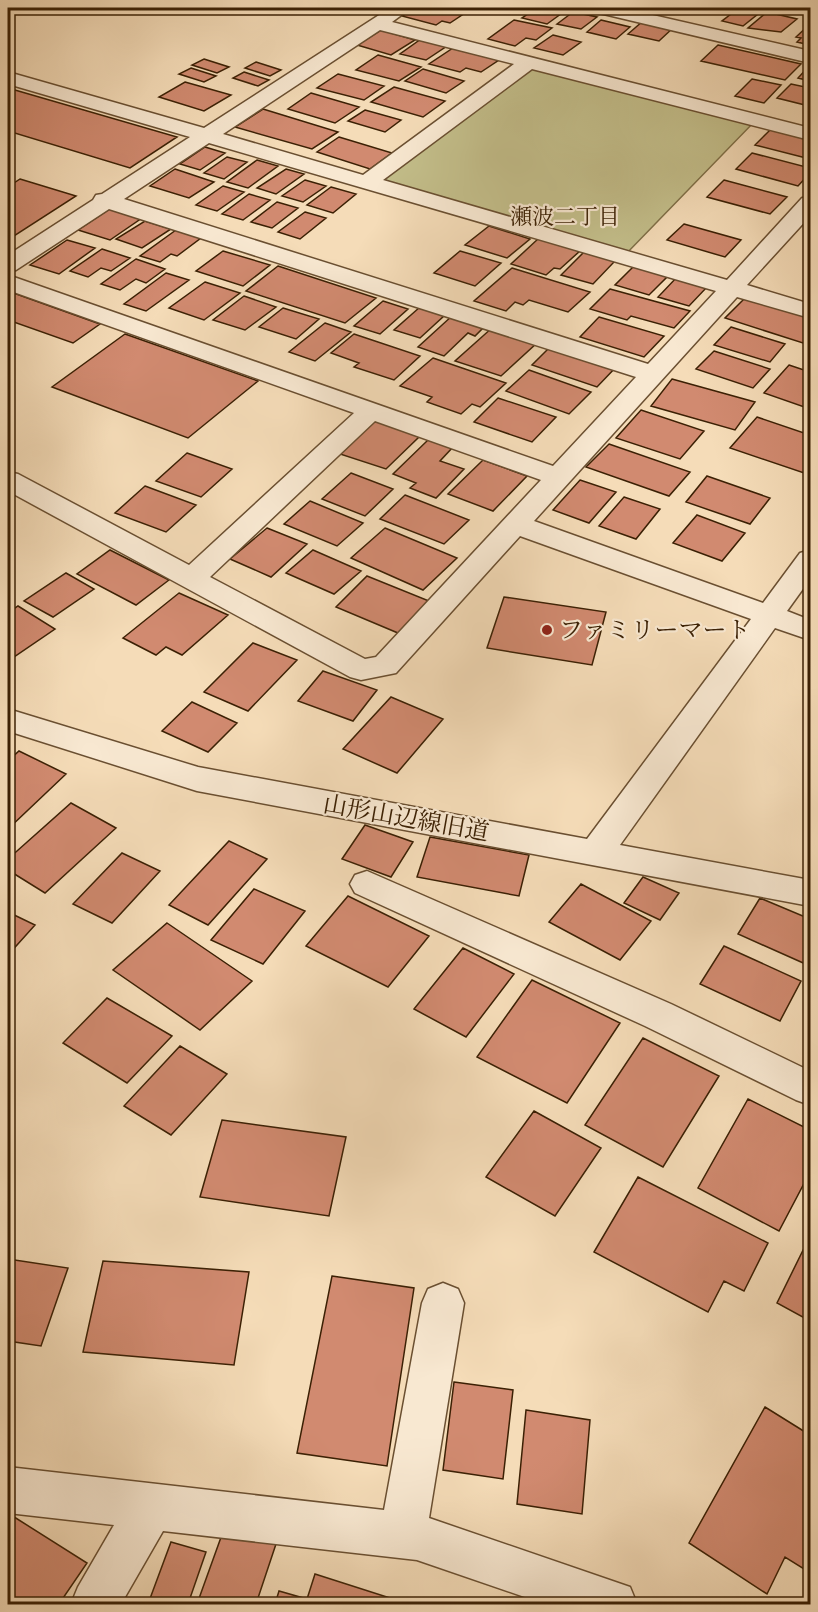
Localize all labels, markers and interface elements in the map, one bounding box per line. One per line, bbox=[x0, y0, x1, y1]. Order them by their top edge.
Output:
district label: 瀬波二丁目 bbox=[510, 202, 620, 232]
place label: ファミリーマート bbox=[559, 614, 751, 646]
marker: ファミリーマート bbox=[540, 623, 554, 637]
street label: 山形山辺線旧道 bbox=[320, 788, 492, 848]

